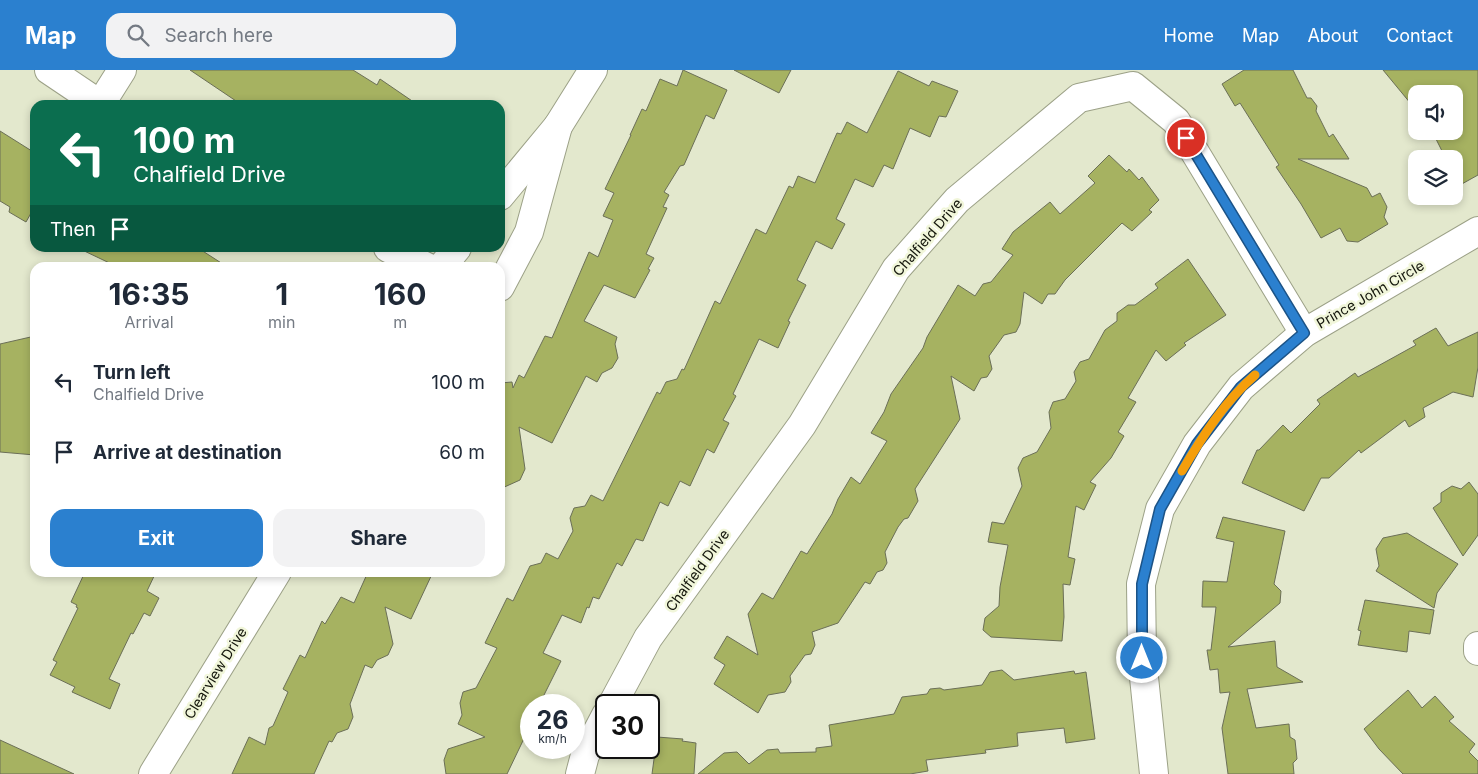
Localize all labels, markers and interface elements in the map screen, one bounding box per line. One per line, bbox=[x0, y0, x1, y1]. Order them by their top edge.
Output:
search box bbox=[106, 13, 456, 58]
text: Map bbox=[25, 21, 76, 50]
icon: search bbox=[124, 21, 152, 49]
text: Search here bbox=[164, 24, 273, 47]
text: Home bbox=[1164, 25, 1214, 46]
text: Map bbox=[1242, 25, 1279, 46]
text: About bbox=[1307, 25, 1358, 46]
text: Contact bbox=[1386, 25, 1453, 46]
map controls bbox=[1408, 85, 1463, 205]
button: sound bbox=[1408, 85, 1463, 140]
pin bbox=[1165, 117, 1207, 159]
text: 100 m bbox=[133, 119, 236, 161]
icon: left bbox=[50, 120, 115, 185]
icon: arrive bbox=[1172, 124, 1200, 152]
button: layers bbox=[1408, 150, 1463, 205]
text: Chalfield Drive bbox=[133, 161, 286, 187]
street label: Chalfield Drive bbox=[889, 195, 965, 279]
icon: arrive bbox=[106, 215, 134, 243]
text: Then bbox=[50, 218, 96, 241]
street label: Prince John Circle bbox=[1313, 256, 1427, 332]
text: 16:35 bbox=[109, 276, 189, 312]
text: 1 bbox=[275, 276, 288, 312]
text: 160 bbox=[374, 276, 426, 312]
text: Arrival bbox=[124, 312, 174, 332]
text: min bbox=[268, 312, 295, 332]
text: m bbox=[393, 312, 407, 332]
text: Turn left bbox=[93, 361, 171, 384]
icon: left bbox=[50, 368, 78, 396]
text: 100 m bbox=[431, 371, 485, 394]
text: Chalfield Drive bbox=[93, 384, 204, 404]
icon: arrive bbox=[50, 438, 78, 466]
text: Arrive at destination bbox=[93, 441, 282, 464]
text: 60 m bbox=[439, 441, 485, 464]
button: Exit bbox=[50, 509, 263, 567]
button: Share bbox=[273, 509, 485, 567]
street label: Chalfield Drive bbox=[662, 526, 732, 614]
street label: Clearview Drive bbox=[180, 624, 250, 722]
position arrow bbox=[1115, 631, 1167, 683]
speed limit sign: 30 bbox=[595, 694, 660, 759]
text: 26 bbox=[537, 705, 568, 735]
text: km/h bbox=[538, 731, 567, 746]

